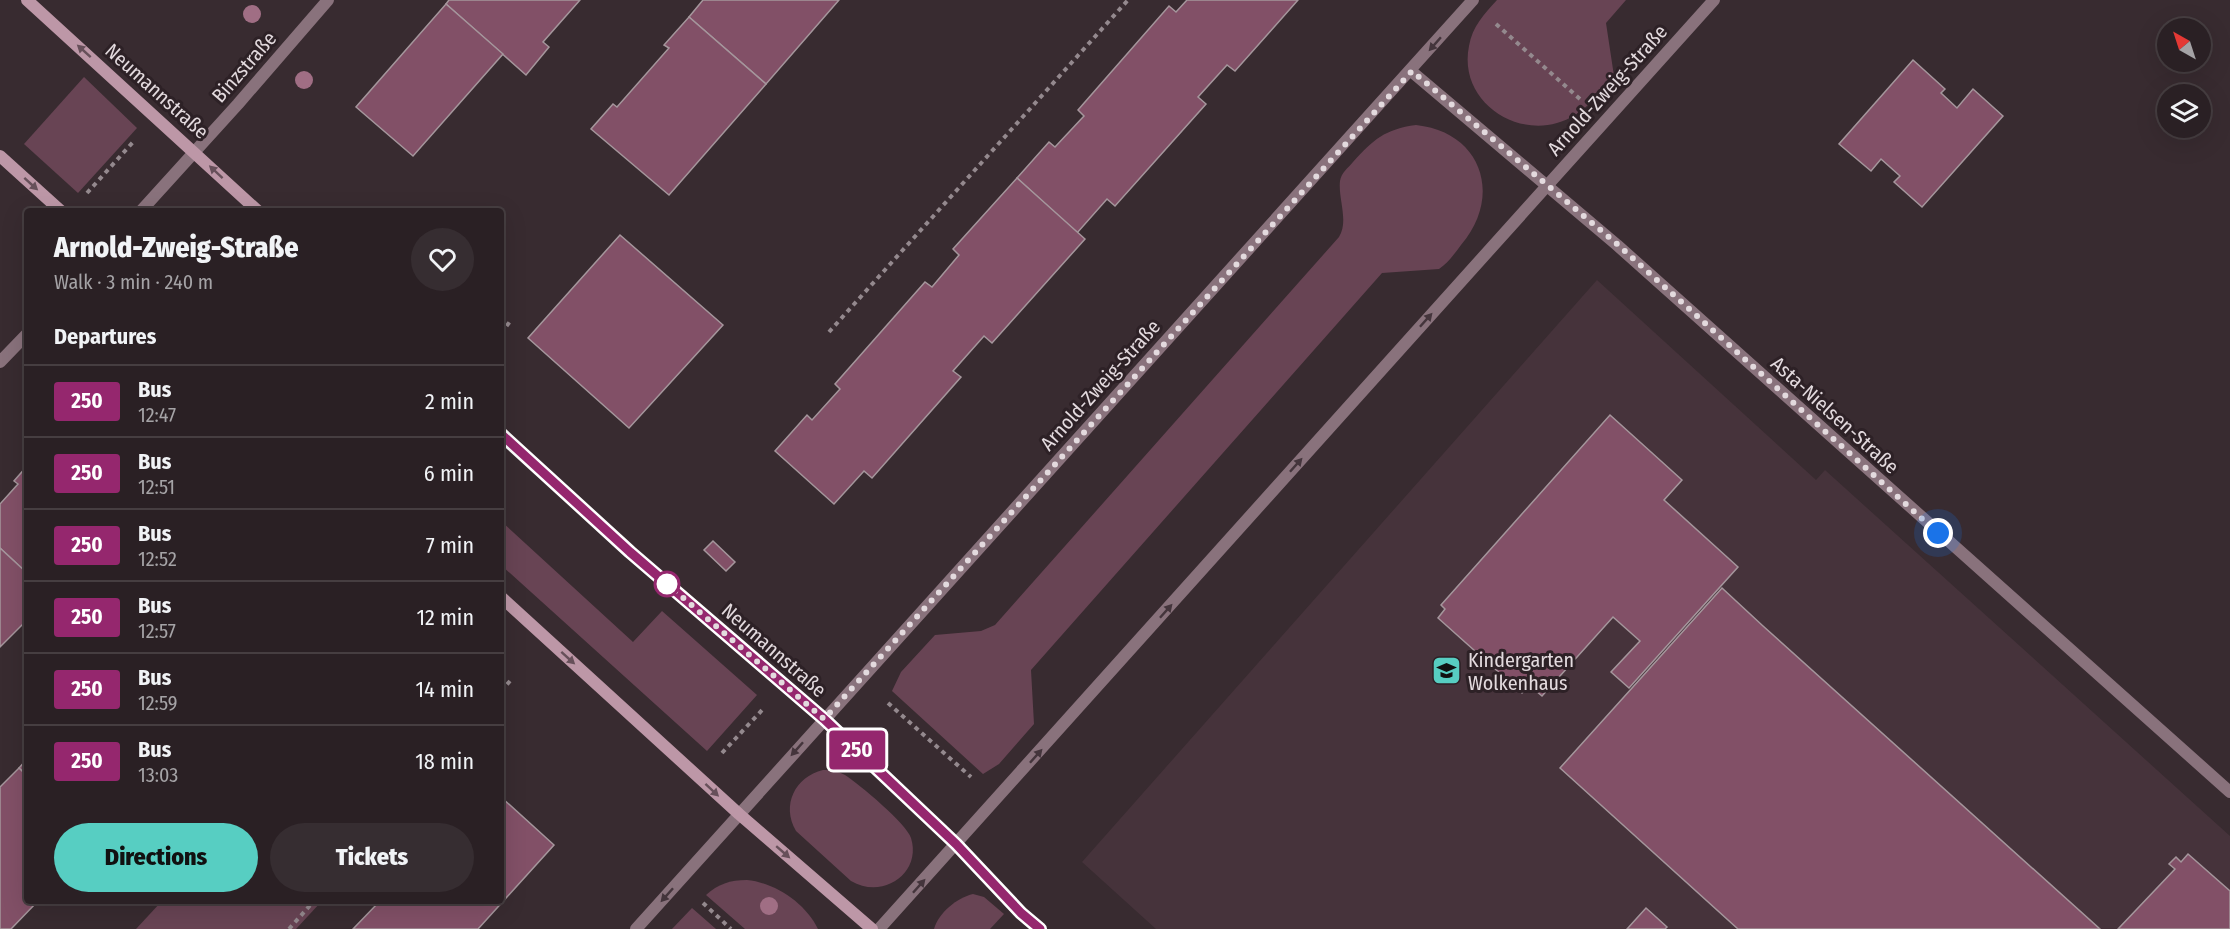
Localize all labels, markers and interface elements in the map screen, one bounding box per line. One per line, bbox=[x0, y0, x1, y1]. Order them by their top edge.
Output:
north arrow bbox=[2157, 18, 2211, 72]
map controls bbox=[2157, 18, 2211, 138]
street label: Arnold-Zweig-Straße bbox=[1542, 20, 1672, 160]
street label: Binzstraße bbox=[207, 27, 281, 107]
one-way arrow bbox=[1429, 36, 1442, 51]
street label: Neumannstraße bbox=[100, 38, 214, 144]
one-way arrow bbox=[77, 45, 92, 58]
button: layers bbox=[2157, 84, 2211, 138]
one-way arrow bbox=[209, 165, 224, 179]
one-way arrow bbox=[23, 177, 38, 190]
button: heart bbox=[411, 228, 474, 291]
text: Arnold-Zweig-Straße bbox=[54, 231, 298, 264]
text: Walk · 3 min · 240 m bbox=[54, 270, 213, 294]
one-way arrow bbox=[1419, 313, 1433, 328]
street label: Arnold-Zweig-Straße bbox=[1035, 315, 1165, 455]
text: Departures bbox=[54, 323, 156, 350]
street label: Asta-Nielsen-Straße bbox=[1766, 351, 1904, 479]
text: Bus bbox=[138, 376, 171, 403]
text: 250 bbox=[71, 388, 103, 414]
text: 2 min bbox=[425, 388, 474, 415]
text: 12:47 bbox=[138, 403, 176, 427]
text: Bus bbox=[138, 448, 171, 475]
one-way arrow bbox=[1289, 458, 1303, 473]
text: 250 bbox=[71, 460, 103, 486]
text: 6 min bbox=[424, 460, 474, 487]
text: 12:51 bbox=[138, 475, 175, 499]
your location bbox=[1923, 518, 1953, 548]
text: Bus bbox=[138, 520, 171, 547]
text: 250 bbox=[71, 532, 103, 558]
text: 7 min bbox=[426, 532, 474, 559]
text: 12:52 bbox=[138, 547, 177, 571]
unlabelled marker bbox=[654, 571, 680, 597]
text: Bus bbox=[138, 592, 171, 619]
street label: Neumannstraße bbox=[717, 598, 831, 702]
text: 250 bbox=[71, 604, 103, 630]
text: 12 min bbox=[416, 604, 474, 631]
one-way arrow bbox=[1159, 604, 1172, 619]
text: 12:57 bbox=[138, 619, 176, 643]
place label: Kindergarten Wolkenhaus bbox=[1468, 648, 1574, 695]
one-way arrow bbox=[560, 651, 575, 664]
school or university icon: Kindergarten Wolkenhaus bbox=[1431, 655, 1463, 687]
text: Bus bbox=[138, 664, 171, 691]
text: 250 bbox=[71, 676, 103, 702]
text: 14 min bbox=[416, 676, 474, 703]
text: 12:59 bbox=[138, 691, 178, 715]
line badge: 250 bbox=[822, 730, 892, 770]
text: Bus bbox=[138, 736, 171, 763]
text: 250 bbox=[841, 737, 873, 763]
one-way arrow bbox=[790, 742, 804, 757]
text: 250 bbox=[71, 748, 103, 774]
text: 18 min bbox=[415, 748, 474, 775]
one-way arrow bbox=[1029, 749, 1042, 764]
text: 13:03 bbox=[138, 763, 178, 787]
one-way arrow bbox=[704, 783, 719, 796]
button: Directions bbox=[54, 823, 258, 892]
button: Tickets bbox=[270, 823, 474, 892]
one-way arrow bbox=[775, 845, 790, 858]
one-way arrow bbox=[912, 878, 926, 893]
one-way arrow bbox=[661, 887, 674, 902]

